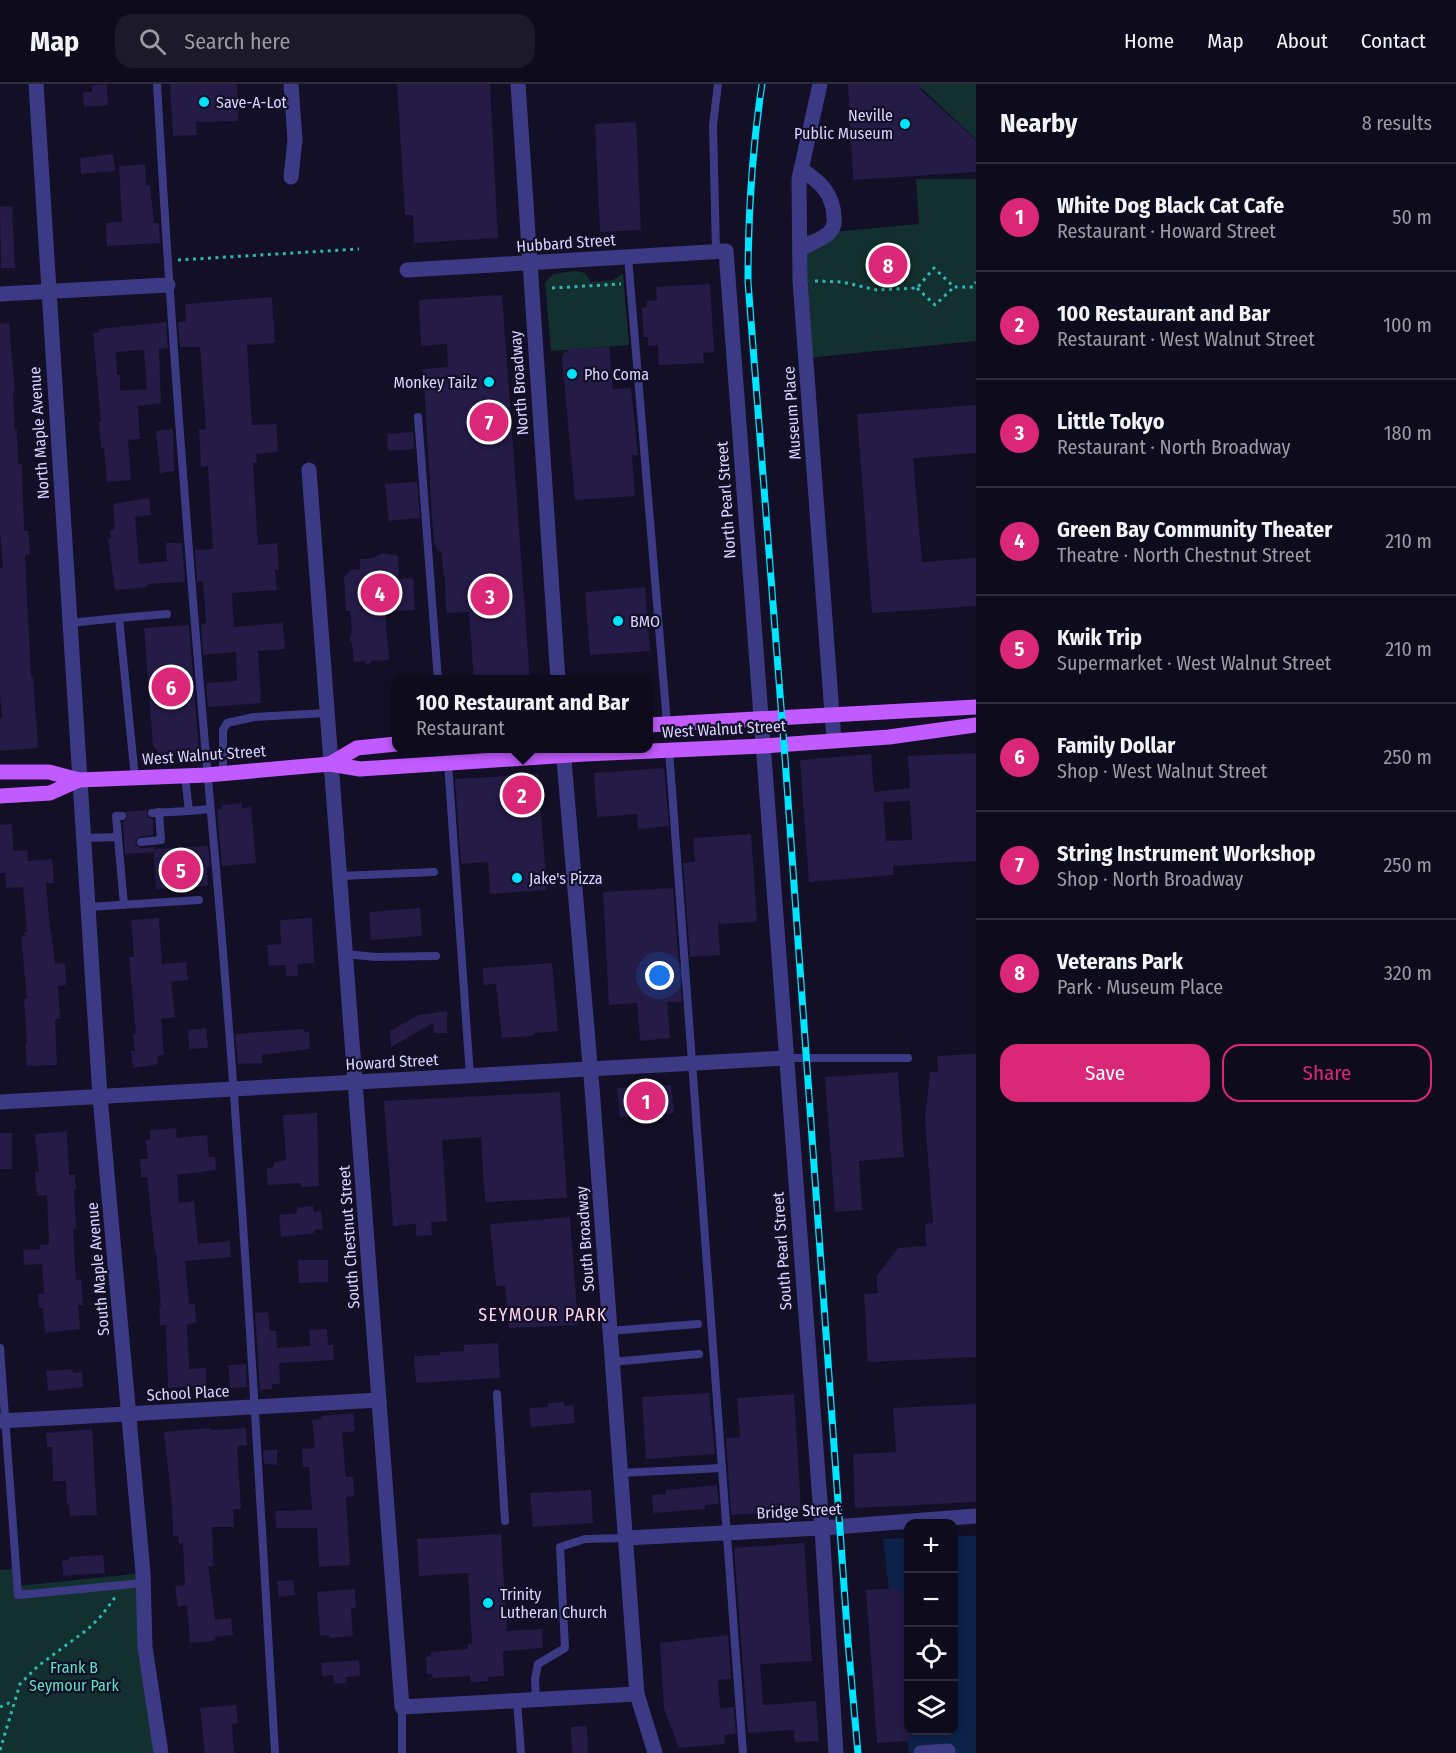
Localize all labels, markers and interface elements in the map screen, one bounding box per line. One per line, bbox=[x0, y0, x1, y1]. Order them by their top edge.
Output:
search box bbox=[115, 14, 535, 68]
text: Map bbox=[30, 25, 79, 58]
icon: search bbox=[136, 25, 169, 58]
text: Search here bbox=[184, 28, 290, 55]
text: Home bbox=[1124, 28, 1174, 54]
text: Map bbox=[1207, 28, 1244, 54]
text: About bbox=[1277, 28, 1328, 54]
text: Contact bbox=[1361, 28, 1426, 54]
place label: Save-A-Lot bbox=[216, 93, 288, 112]
marker: Save-A-Lot bbox=[197, 95, 211, 109]
place label: Neville Public Museum bbox=[794, 106, 893, 143]
text: Nearby bbox=[1000, 108, 1077, 139]
text: 8 results bbox=[1362, 111, 1432, 135]
marker: Neville Public Museum bbox=[898, 117, 912, 131]
text: White Dog Black Cat Cafe bbox=[1057, 192, 1284, 219]
text: 1 bbox=[1015, 205, 1024, 229]
text: 50 m bbox=[1392, 205, 1432, 229]
text: Restaurant · Howard Street bbox=[1057, 219, 1276, 243]
street label: Hubbard Street bbox=[516, 230, 617, 256]
pin: 8 bbox=[868, 242, 908, 288]
text: 100 Restaurant and Bar bbox=[1057, 300, 1270, 327]
text: 2 bbox=[1015, 313, 1024, 337]
text: 100 m bbox=[1383, 313, 1432, 337]
text: Restaurant · West Walnut Street bbox=[1057, 327, 1315, 351]
street label: North Broadway bbox=[506, 329, 532, 436]
place label: Pho Coma bbox=[584, 365, 649, 384]
street label: North Maple Avenue bbox=[25, 366, 53, 500]
street label: Museum Place bbox=[779, 366, 805, 460]
marker: Pho Coma bbox=[565, 367, 579, 381]
place label: Monkey Tailz bbox=[394, 373, 477, 392]
marker: Monkey Tailz bbox=[482, 375, 496, 389]
pin: 7 bbox=[470, 400, 508, 444]
text: Little Tokyo bbox=[1057, 408, 1164, 435]
text: 3 bbox=[1015, 421, 1024, 445]
text: 180 m bbox=[1384, 421, 1432, 445]
text: Restaurant · North Broadway bbox=[1057, 435, 1290, 459]
street label: North Pearl Street bbox=[712, 440, 740, 559]
text: Green Bay Community Theater bbox=[1057, 516, 1332, 543]
text: 4 bbox=[1014, 529, 1025, 553]
text: 210 m bbox=[1385, 529, 1432, 553]
text: Theatre · North Chestnut Street bbox=[1057, 543, 1311, 567]
pin: 4 bbox=[360, 570, 400, 616]
pin: 3 bbox=[470, 574, 510, 618]
place label: BMO bbox=[630, 612, 660, 631]
marker: BMO bbox=[611, 614, 625, 628]
text: Kwik Trip bbox=[1057, 624, 1142, 651]
text: 5 bbox=[1015, 637, 1024, 661]
text: 210 m bbox=[1385, 637, 1432, 661]
text: Supermarket · West Walnut Street bbox=[1057, 651, 1331, 675]
pin: 6 bbox=[152, 664, 190, 710]
popup bbox=[392, 675, 653, 753]
text: 100 Restaurant and Bar bbox=[416, 689, 629, 716]
text: Restaurant bbox=[416, 716, 505, 740]
street label: West Walnut Street bbox=[662, 716, 787, 742]
text: Family Dollar bbox=[1057, 732, 1175, 759]
street label: West Walnut Street bbox=[141, 741, 267, 769]
text: 6 bbox=[1014, 745, 1025, 769]
text: 250 m bbox=[1384, 745, 1432, 769]
text: Shop · West Walnut Street bbox=[1057, 759, 1267, 783]
pin: 2 bbox=[502, 772, 542, 818]
text: String Instrument Workshop bbox=[1057, 840, 1316, 867]
pin: 5 bbox=[162, 848, 201, 892]
text: 7 bbox=[1015, 853, 1024, 877]
text: 250 m bbox=[1384, 853, 1432, 877]
text: Shop · North Broadway bbox=[1057, 867, 1243, 891]
place label: Jake's Pizza bbox=[529, 869, 603, 888]
marker: Jake's Pizza bbox=[510, 871, 524, 885]
text: Veterans Park bbox=[1057, 948, 1183, 975]
your location bbox=[645, 961, 674, 990]
text: 8 bbox=[1014, 961, 1025, 985]
text: 320 m bbox=[1384, 961, 1432, 985]
text: Park · Museum Place bbox=[1057, 975, 1223, 999]
button: Save bbox=[1000, 1044, 1210, 1102]
button: Share bbox=[1222, 1044, 1432, 1102]
street label: Howard Street bbox=[345, 1050, 440, 1074]
pin: 1 bbox=[626, 1078, 666, 1124]
street label: South Chestnut Street bbox=[334, 1164, 363, 1309]
street label: South Broadway bbox=[572, 1185, 598, 1292]
street label: South Pearl Street bbox=[768, 1190, 796, 1311]
street label: South Maple Avenue bbox=[83, 1201, 113, 1336]
district label: SEYMOUR PARK bbox=[478, 1304, 608, 1326]
street label: School Place bbox=[146, 1381, 230, 1405]
street label: Bridge Street bbox=[756, 1499, 843, 1523]
map controls bbox=[904, 1519, 958, 1735]
button: + bbox=[904, 1519, 958, 1573]
button: − bbox=[904, 1573, 958, 1627]
place label: Trinity Lutheran Church bbox=[500, 1585, 607, 1622]
marker: Trinity Lutheran Church bbox=[481, 1596, 495, 1610]
button: locate bbox=[904, 1627, 958, 1681]
park label: Frank B Seymour Park bbox=[29, 1658, 119, 1695]
button: layers bbox=[904, 1681, 958, 1735]

